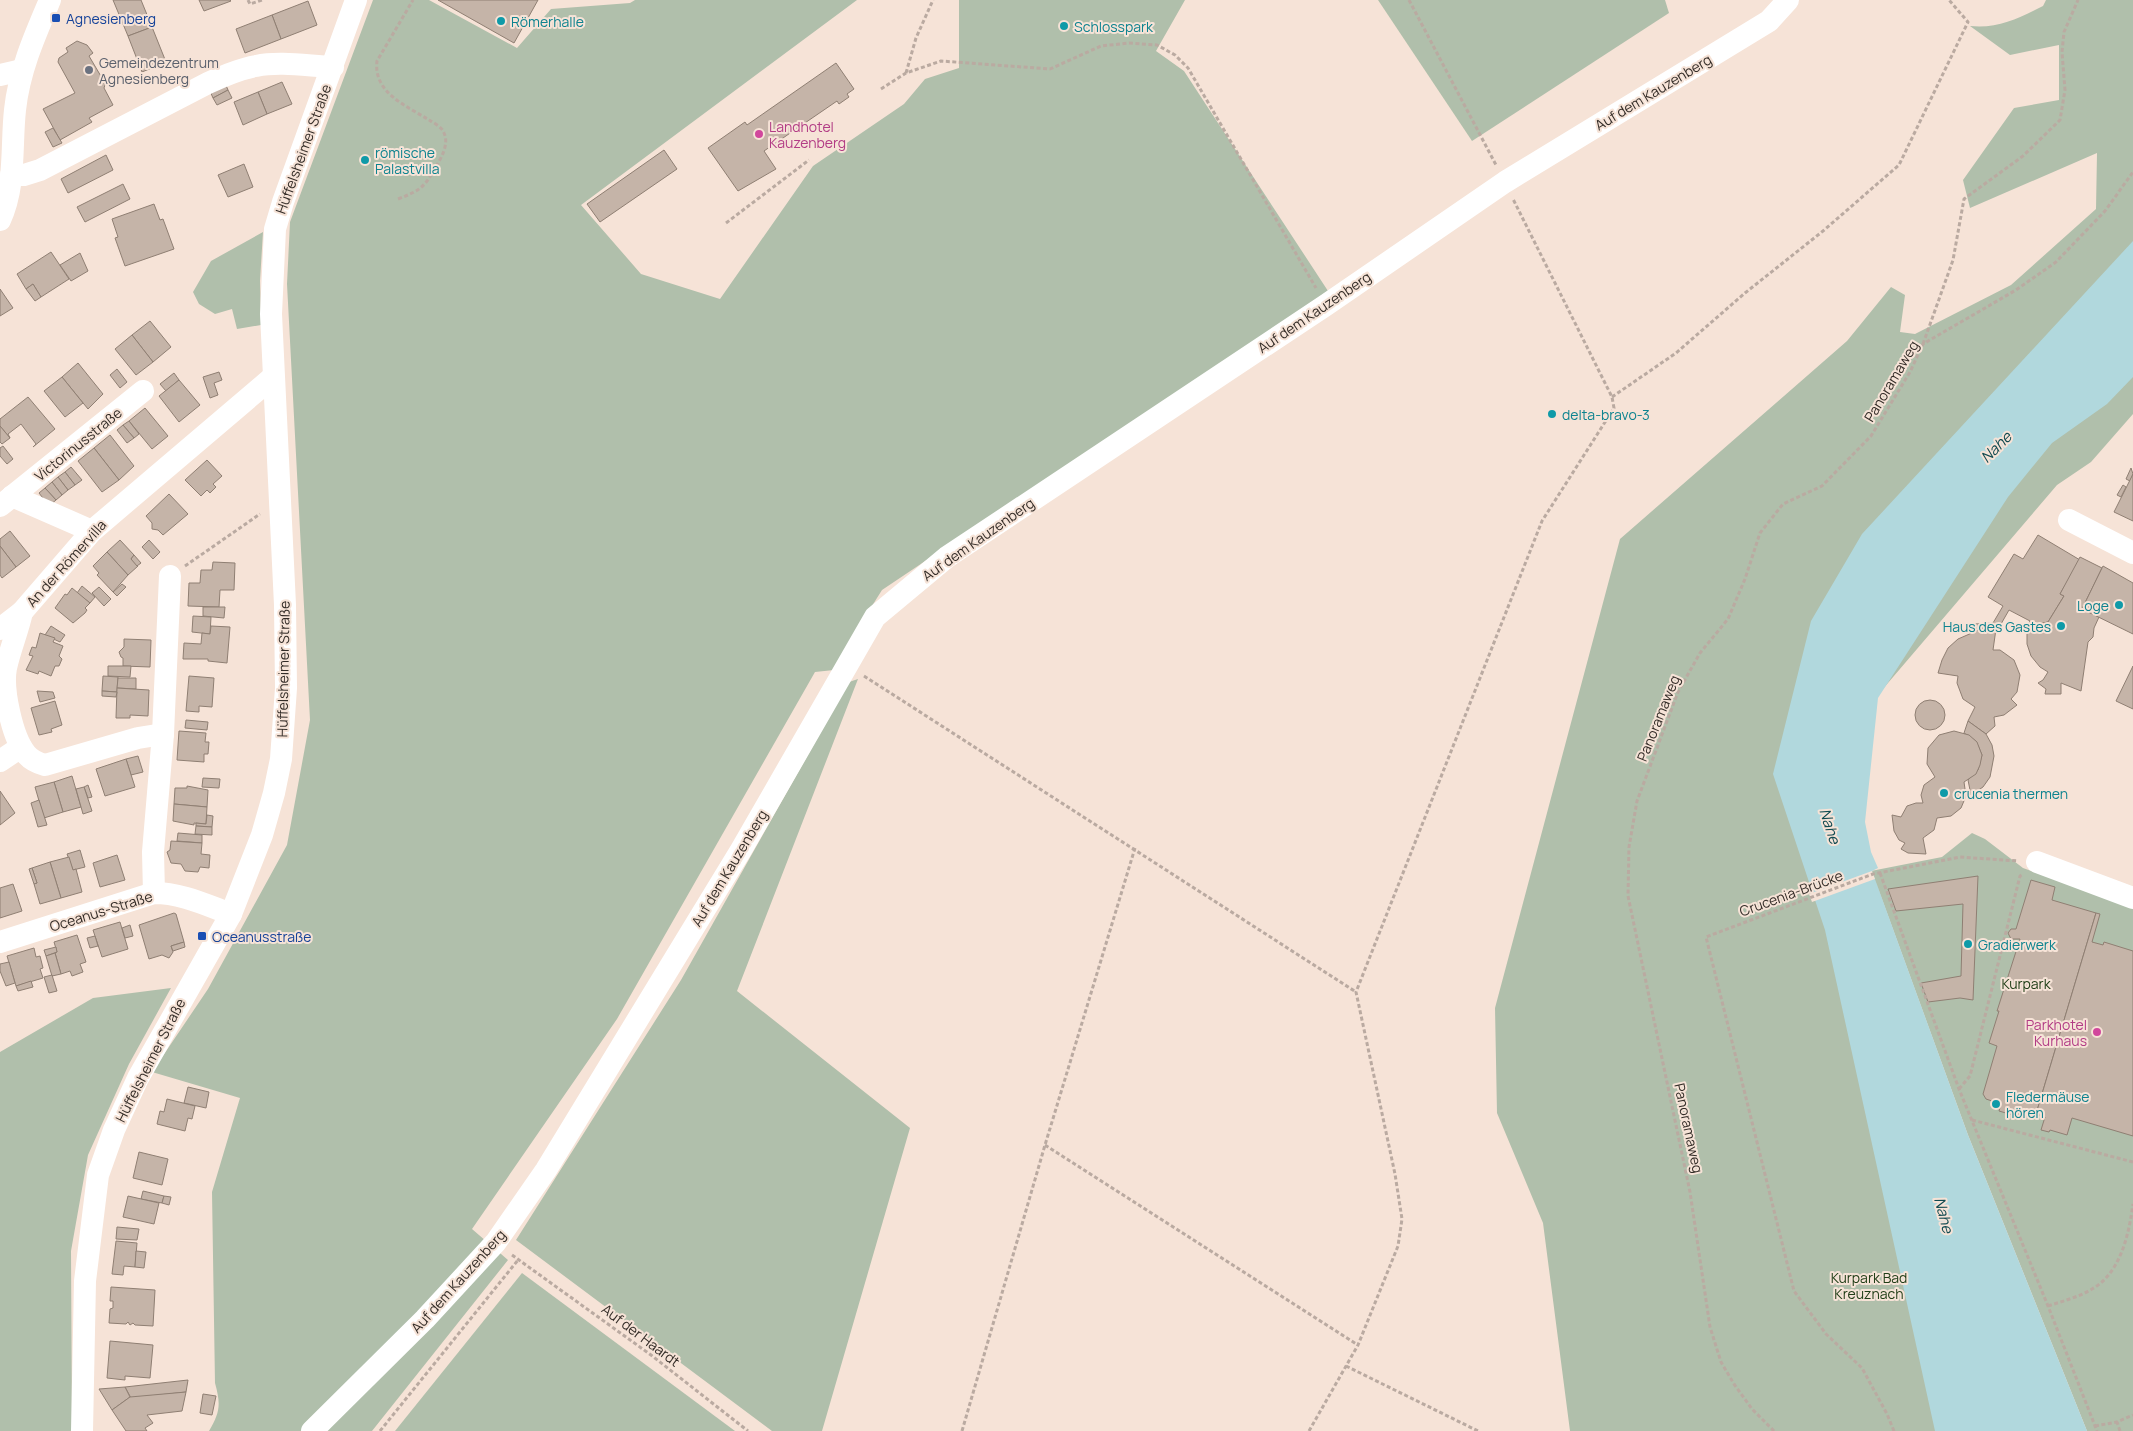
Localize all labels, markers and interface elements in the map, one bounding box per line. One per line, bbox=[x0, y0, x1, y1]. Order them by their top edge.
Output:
place label: Agnesienberg bbox=[66, 9, 156, 28]
marker: Agnesienberg bbox=[50, 12, 62, 24]
place label: Römerhalle bbox=[511, 12, 584, 31]
marker: Römerhalle bbox=[495, 15, 507, 27]
place label: Schlosspark bbox=[1074, 17, 1154, 36]
marker: Schlosspark bbox=[1058, 20, 1070, 32]
street label: Auf dem Kauzenberg bbox=[1591, 50, 1715, 134]
place label: Gemeindezentrum Agnesienberg bbox=[99, 53, 219, 88]
marker: Gemeindezentrum Agnesienberg bbox=[83, 64, 95, 76]
street label: Hüffelsheimer Straße bbox=[271, 82, 335, 216]
place label: Landhotel Kauzenberg bbox=[769, 117, 846, 152]
marker: Landhotel Kauzenberg bbox=[753, 128, 765, 140]
place label: römische Palastvilla bbox=[375, 143, 440, 178]
marker: römische Palastvilla bbox=[359, 154, 371, 166]
street label: Auf dem Kauzenberg bbox=[1254, 267, 1374, 357]
street label: Panoramaweg bbox=[1859, 337, 1923, 425]
street label: Victorinusstraße bbox=[30, 403, 126, 485]
place label: delta-bravo-3 bbox=[1562, 405, 1650, 424]
marker: delta-bravo-3 bbox=[1546, 408, 1558, 420]
water label: Nahe bbox=[1976, 426, 2017, 467]
street label: Auf dem Kauzenberg bbox=[918, 493, 1038, 585]
street label: An der Römervilla bbox=[22, 515, 110, 611]
place label: Loge bbox=[2077, 596, 2109, 615]
marker: Loge bbox=[2113, 599, 2125, 611]
street label: Hüffelsheimer Straße bbox=[272, 601, 294, 737]
place label: Haus des Gastes bbox=[1943, 617, 2051, 636]
marker: Haus des Gastes bbox=[2055, 620, 2067, 632]
street label: Panoramaweg bbox=[1632, 672, 1684, 764]
place label: crucenia thermen bbox=[1954, 784, 2068, 803]
marker: crucenia thermen bbox=[1938, 787, 1950, 799]
street label: Auf dem Kauzenberg bbox=[687, 806, 771, 930]
water label: Nahe bbox=[1814, 806, 1846, 848]
street label: Crucenia-Brücke bbox=[1737, 865, 1845, 921]
street label: Oceanus-Straße bbox=[47, 886, 155, 936]
place label: Oceanusstraße bbox=[212, 927, 312, 946]
marker: Oceanusstraße bbox=[196, 930, 208, 942]
place label: Gradierwerk bbox=[1978, 935, 2057, 954]
marker: Gradierwerk bbox=[1962, 938, 1974, 950]
park label: Kurpark bbox=[2001, 974, 2052, 993]
street label: Hüffelsheimer Straße bbox=[111, 995, 189, 1125]
place label: Parkhotel Kurhaus bbox=[2026, 1015, 2087, 1050]
marker: Parkhotel Kurhaus bbox=[2091, 1026, 2103, 1038]
street label: Panoramaweg bbox=[1670, 1081, 1708, 1175]
place label: Fledermäuse hören bbox=[2006, 1087, 2090, 1122]
marker: Fledermäuse hören bbox=[1990, 1098, 2002, 1110]
water label: Nahe bbox=[1929, 1195, 1959, 1236]
street label: Auf dem Kauzenberg bbox=[406, 1225, 510, 1337]
park label: Kurpark Bad Kreuznach bbox=[1831, 1268, 1907, 1303]
street label: Auf der Haardt bbox=[598, 1299, 684, 1371]

